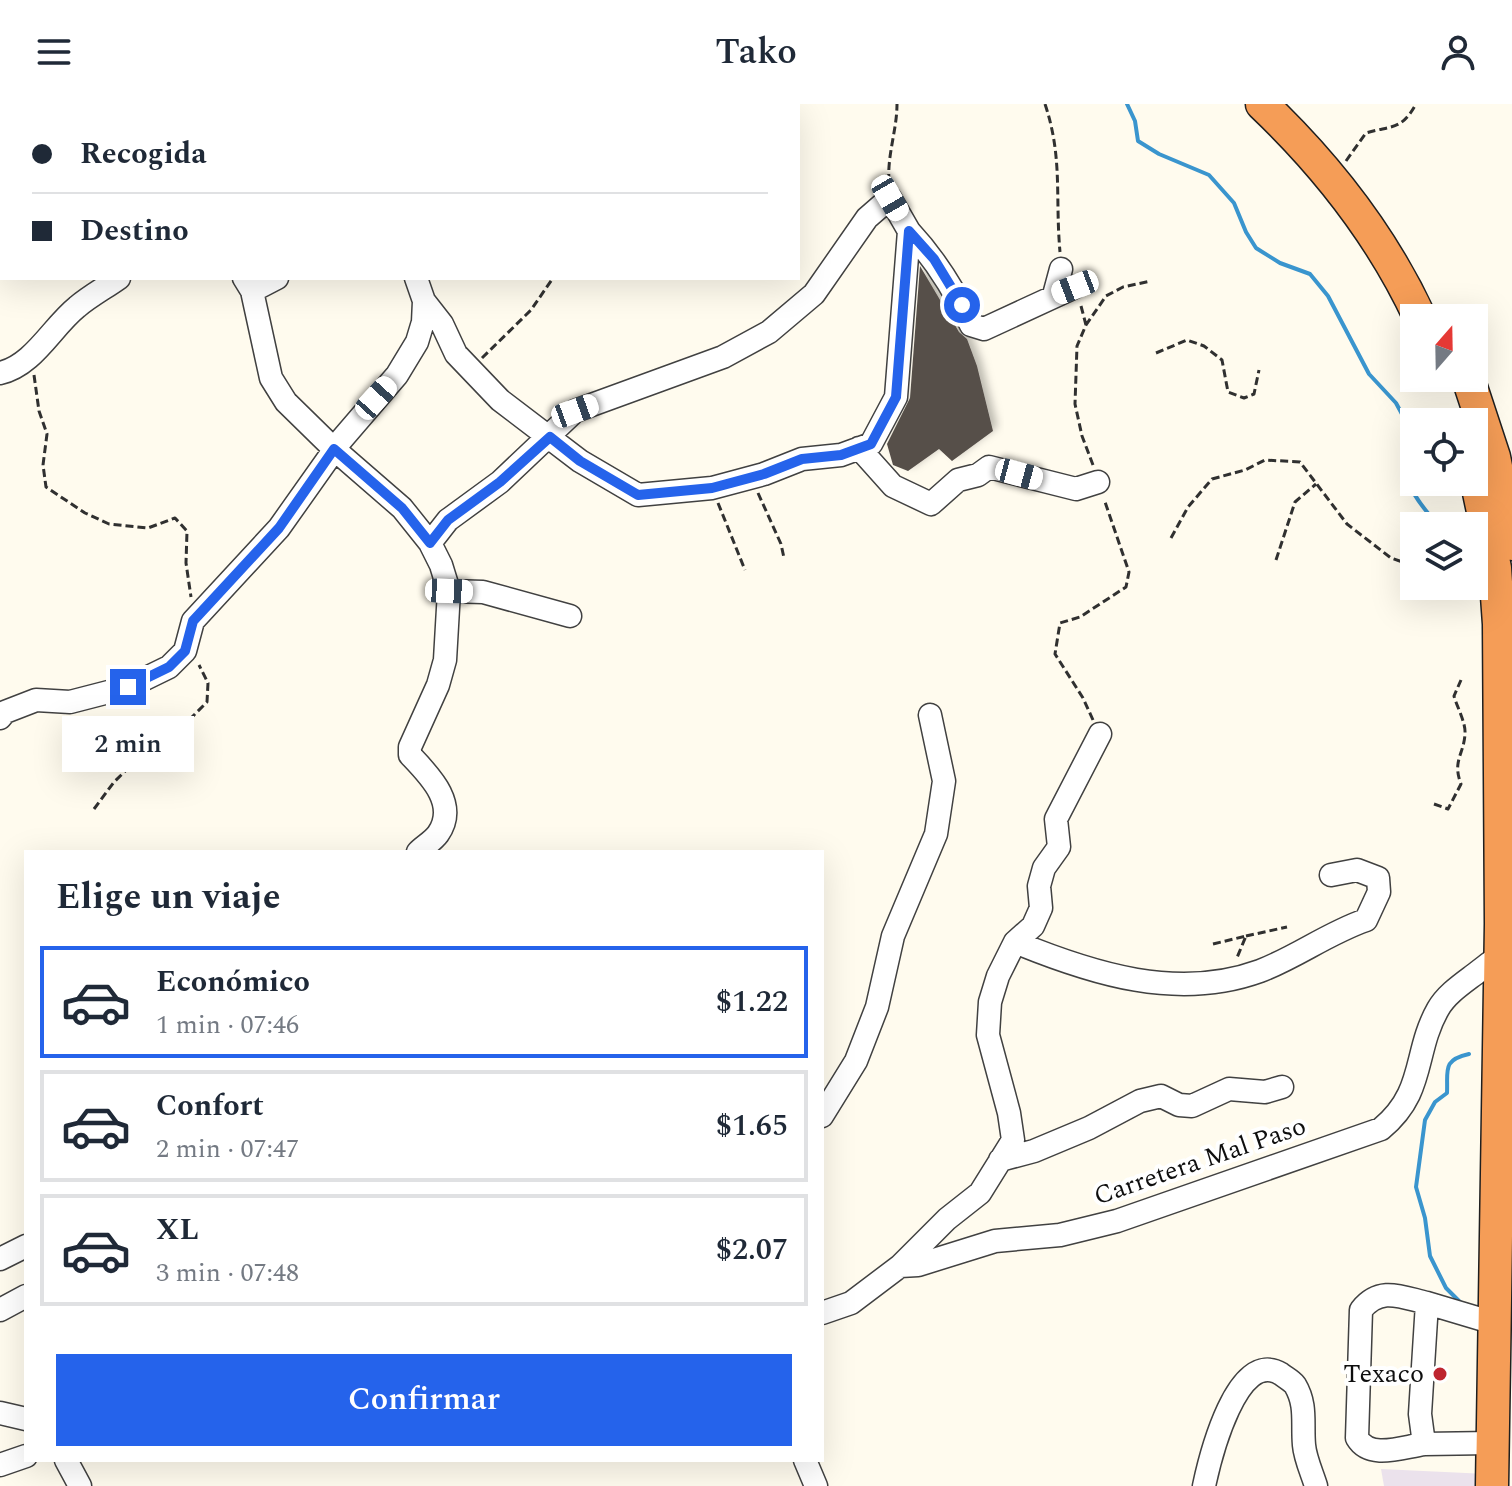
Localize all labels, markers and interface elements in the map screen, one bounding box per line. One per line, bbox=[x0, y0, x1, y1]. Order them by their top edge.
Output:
text: Tako bbox=[715, 25, 797, 80]
icon: menu bbox=[32, 30, 76, 74]
icon: person bbox=[1436, 30, 1480, 74]
text: Recogida bbox=[80, 131, 207, 177]
car bbox=[868, 171, 912, 225]
text: Destino bbox=[80, 208, 189, 254]
car bbox=[1048, 267, 1102, 307]
route start bbox=[944, 287, 980, 323]
north arrow bbox=[1400, 304, 1488, 392]
map controls bbox=[1400, 304, 1488, 600]
car bbox=[351, 372, 401, 424]
car bbox=[548, 392, 602, 430]
button: locate bbox=[1400, 408, 1488, 496]
car bbox=[993, 456, 1045, 492]
button: layers bbox=[1400, 512, 1488, 600]
car bbox=[425, 578, 473, 604]
route end bbox=[110, 669, 146, 705]
callout: 2 min bbox=[62, 715, 194, 771]
text: 2 min bbox=[94, 724, 162, 764]
text: Elige un viaje bbox=[56, 870, 281, 925]
text: Económico bbox=[156, 959, 310, 1005]
icon: car bbox=[60, 966, 132, 1038]
text: $1.22 bbox=[716, 979, 788, 1025]
text: 1 min · 07:46 bbox=[156, 1005, 299, 1045]
text: Confort bbox=[156, 1083, 264, 1129]
icon: car bbox=[60, 1090, 132, 1162]
text: $1.65 bbox=[716, 1103, 788, 1149]
street label: Carretera Mal Paso bbox=[1088, 1106, 1312, 1216]
text: 2 min · 07:47 bbox=[156, 1129, 299, 1169]
text: XL bbox=[156, 1207, 199, 1253]
icon: car bbox=[60, 1214, 132, 1286]
text: $2.07 bbox=[716, 1227, 788, 1273]
text: 3 min · 07:48 bbox=[156, 1253, 299, 1293]
button: Confirmar bbox=[56, 1354, 792, 1446]
place label: Texaco bbox=[1343, 1354, 1424, 1394]
marker: Texaco bbox=[1431, 1365, 1449, 1383]

